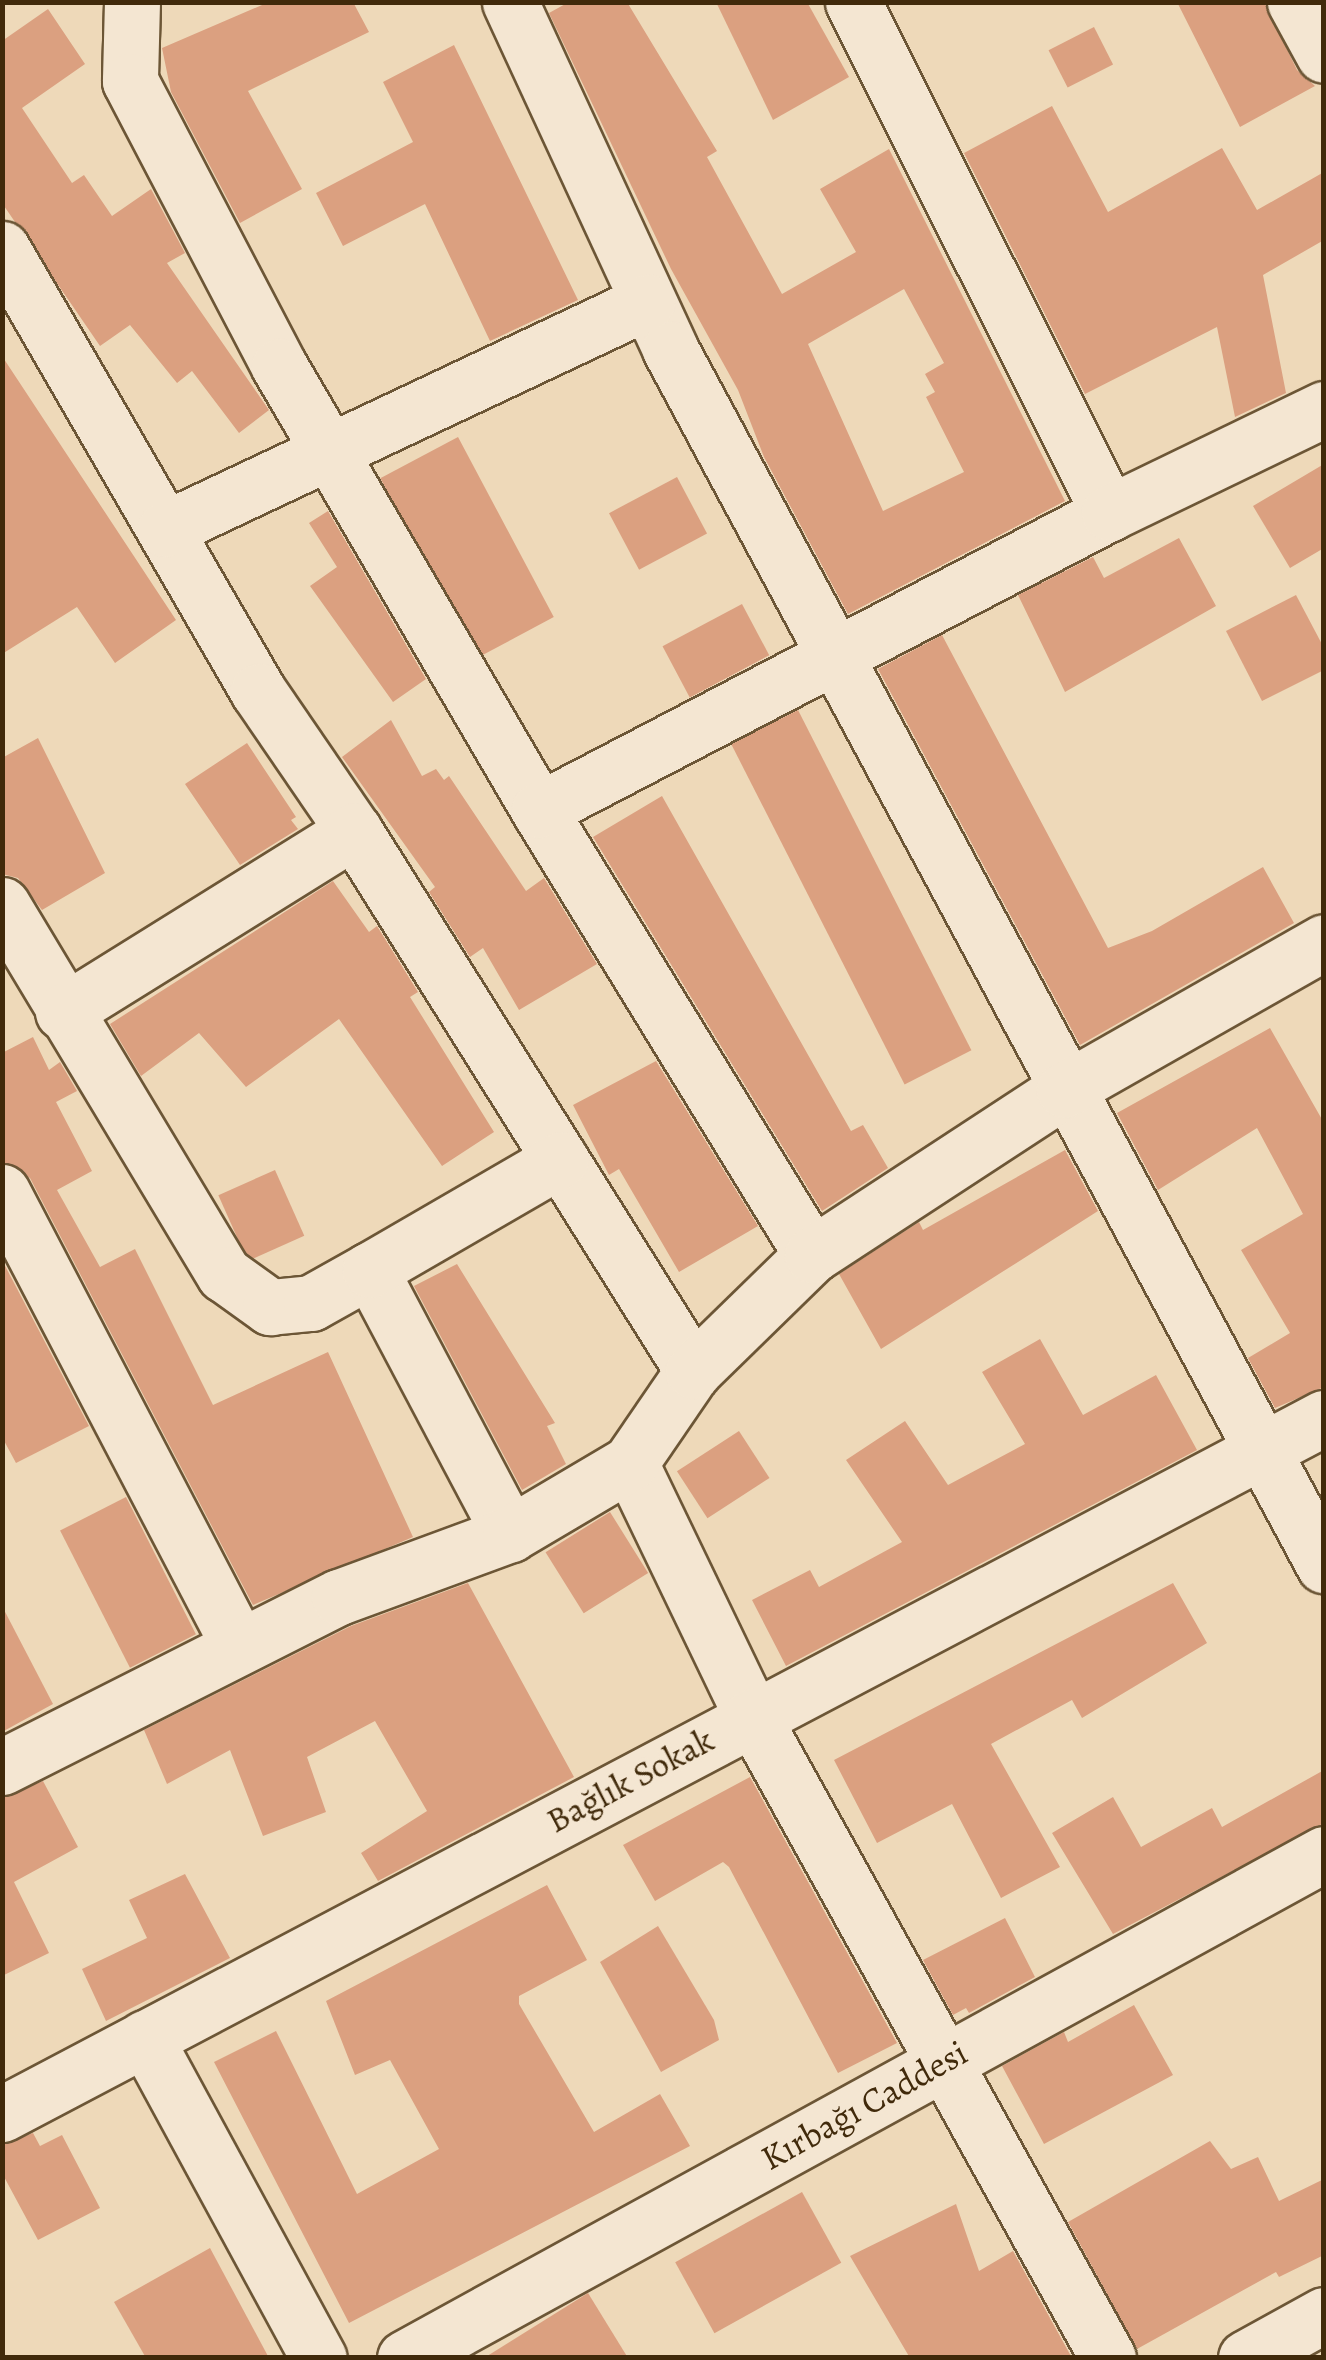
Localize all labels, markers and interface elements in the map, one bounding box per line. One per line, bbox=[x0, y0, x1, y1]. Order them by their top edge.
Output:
street label: Bağlık Sokak bbox=[539, 1718, 721, 1842]
street label: Kırbağı Caddesi bbox=[754, 2031, 974, 2179]

